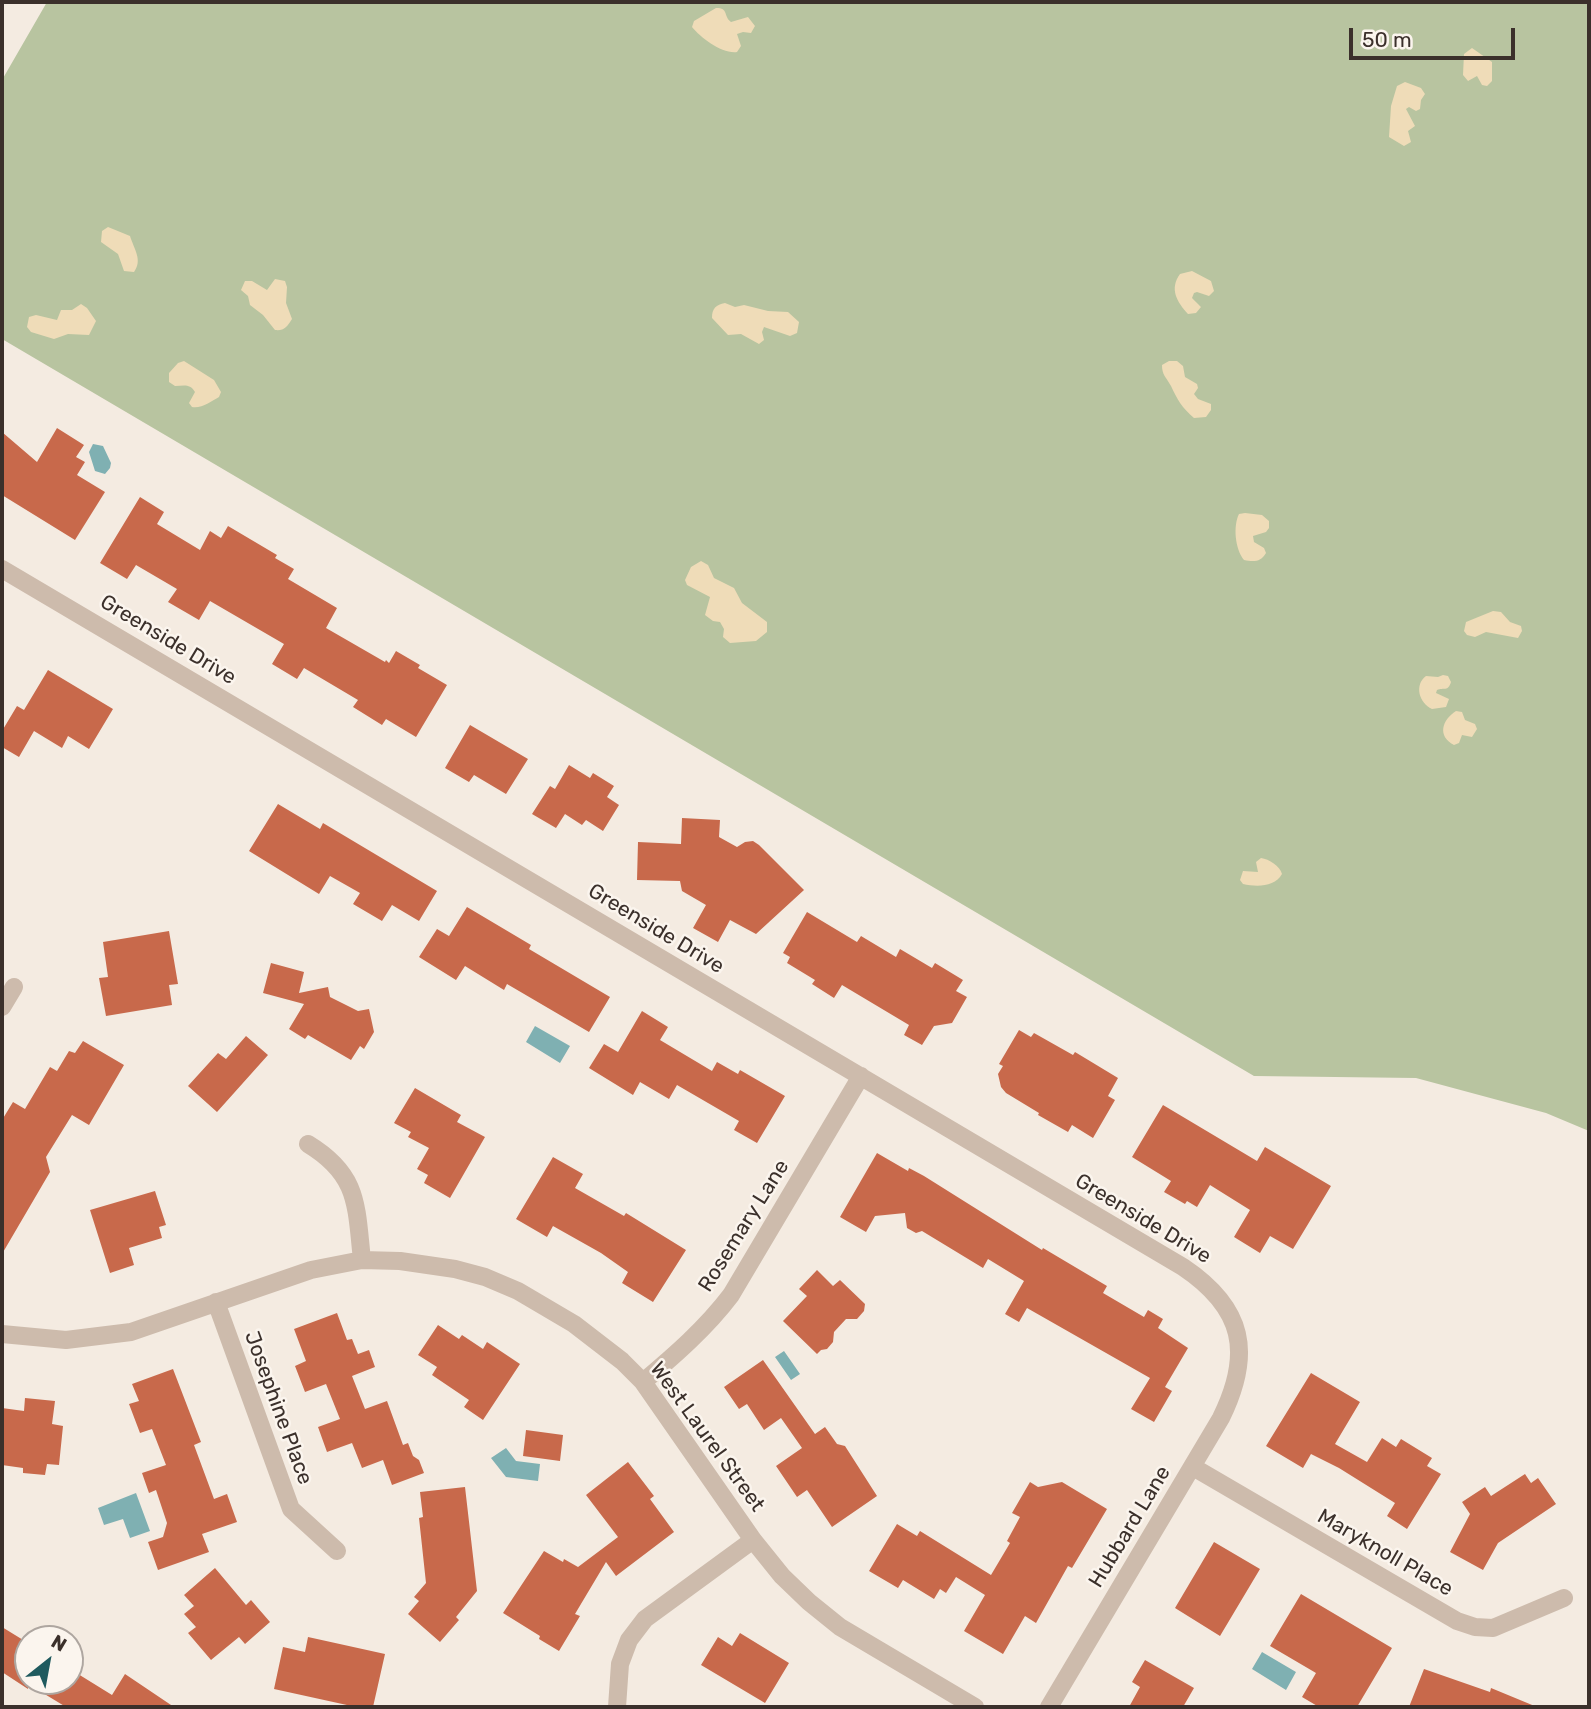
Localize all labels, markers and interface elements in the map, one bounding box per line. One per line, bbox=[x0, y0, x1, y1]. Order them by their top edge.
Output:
scale bar bbox=[1353, 14, 1519, 58]
text: 50 m bbox=[1362, 27, 1412, 52]
street label: Greenside Drive bbox=[95, 590, 241, 690]
street label: Greenside Drive bbox=[583, 879, 729, 979]
street label: Rosemary Lane bbox=[693, 1155, 795, 1297]
street label: Greenside Drive bbox=[1070, 1169, 1216, 1269]
street label: Josephine Place bbox=[239, 1328, 317, 1488]
street label: West Laurel Street bbox=[644, 1357, 770, 1517]
street label: Hubbard Lane bbox=[1084, 1462, 1176, 1592]
street label: Maryknoll Place bbox=[1313, 1504, 1457, 1602]
north arrow bbox=[14, 1625, 84, 1695]
text: N bbox=[47, 1630, 71, 1657]

